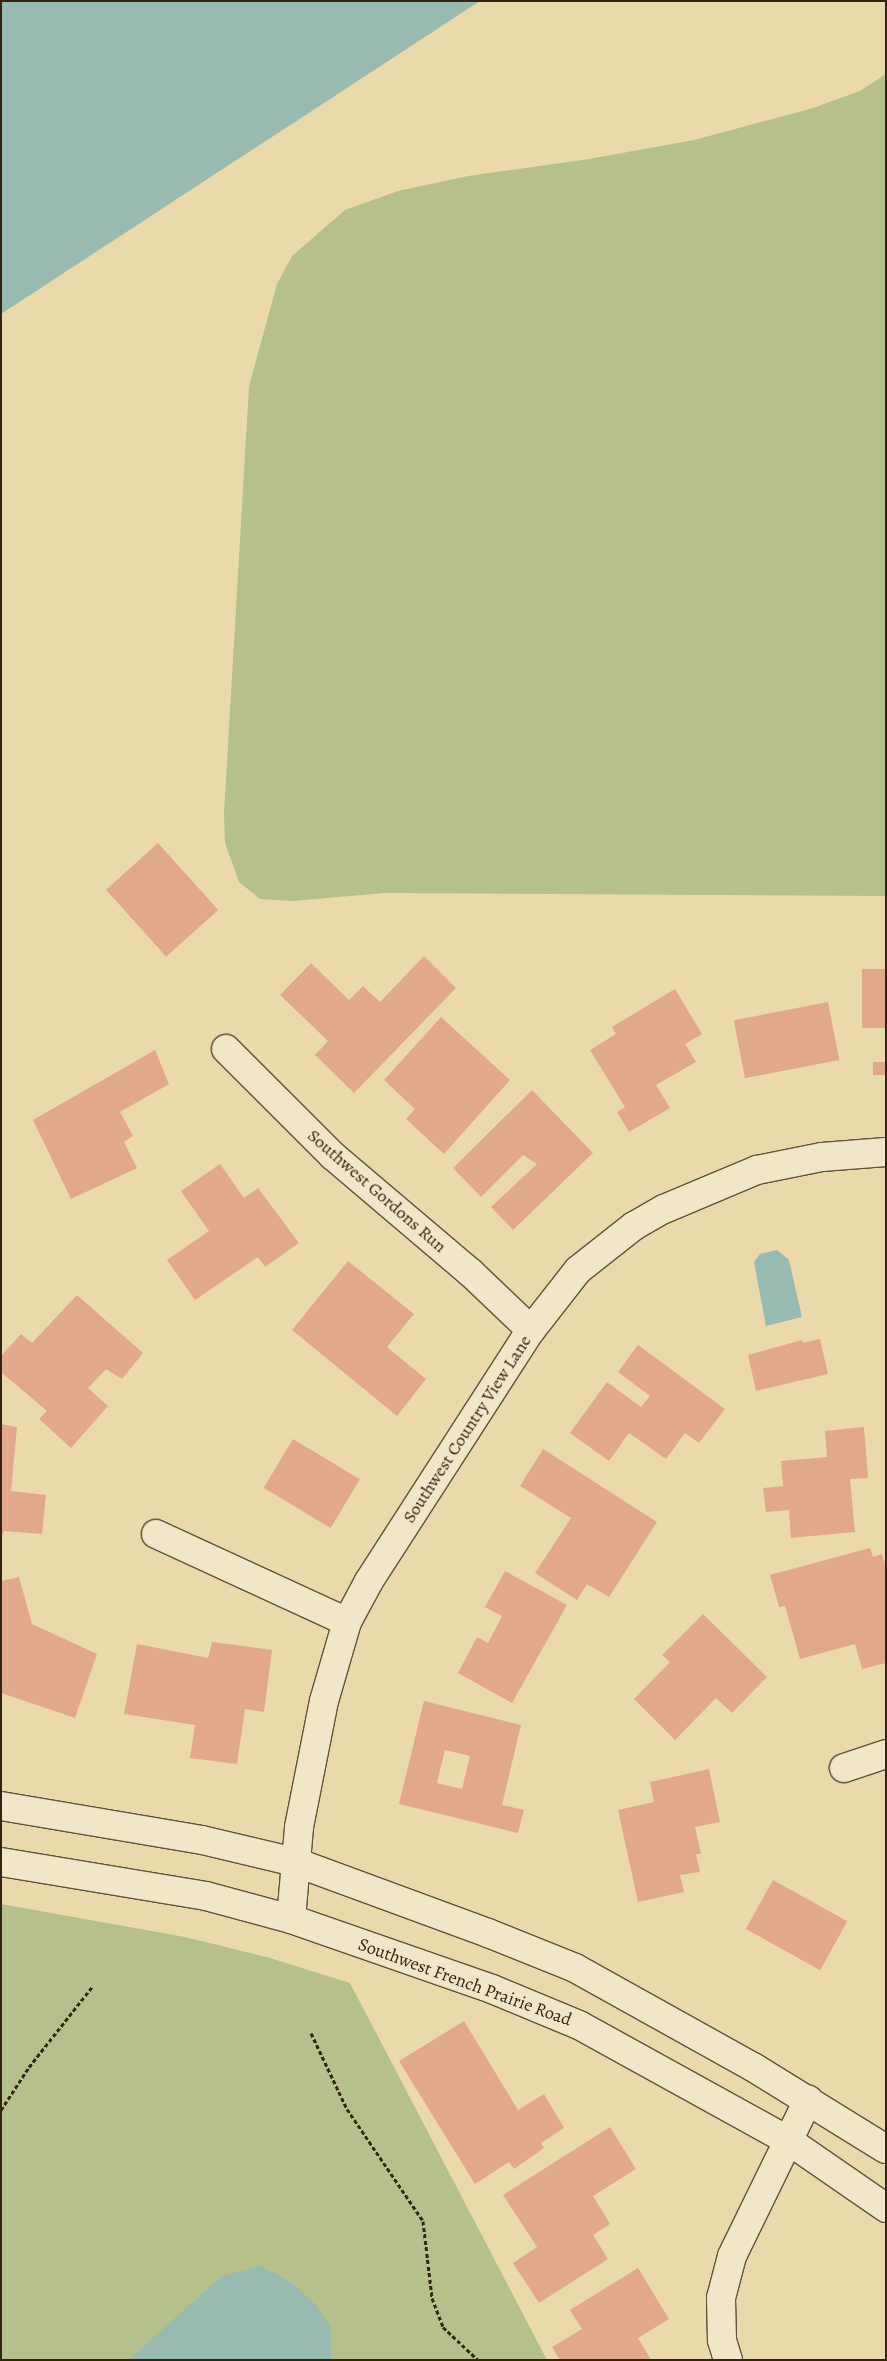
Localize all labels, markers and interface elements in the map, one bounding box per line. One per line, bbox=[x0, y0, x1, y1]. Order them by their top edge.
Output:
street label: Southwest Gordons Run bbox=[303, 1125, 451, 1257]
street label: Southwest Country View Lane bbox=[398, 1331, 536, 1527]
street label: Southwest French Prairie Road bbox=[355, 1933, 575, 2031]

